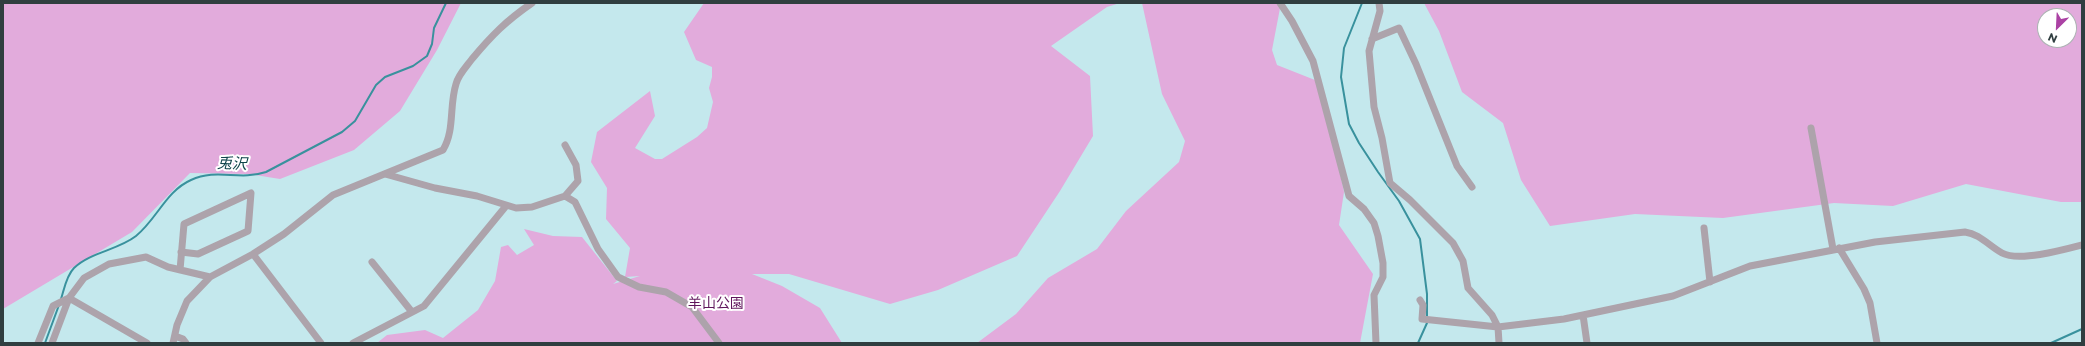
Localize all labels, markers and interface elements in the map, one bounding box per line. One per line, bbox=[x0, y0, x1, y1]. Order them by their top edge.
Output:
north arrow bbox=[2037, 8, 2077, 48]
text: N bbox=[2046, 30, 2059, 46]
water label: 兎沢 bbox=[217, 154, 247, 174]
park label: 羊山公園 bbox=[688, 296, 744, 312]

